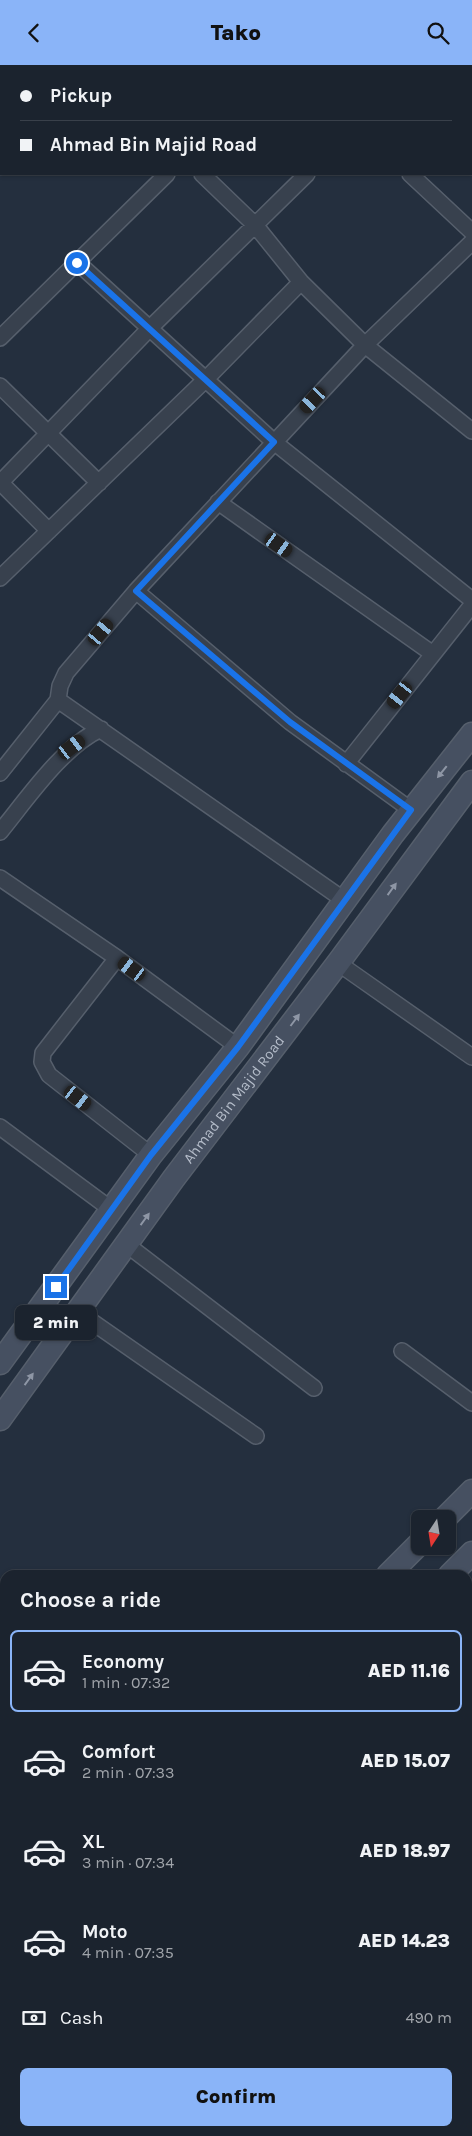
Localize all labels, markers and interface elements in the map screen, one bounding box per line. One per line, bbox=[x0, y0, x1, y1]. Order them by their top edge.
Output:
icon: back bbox=[20, 19, 48, 47]
icon: search bbox=[424, 19, 452, 47]
text: Tako bbox=[211, 20, 261, 46]
text: Pickup bbox=[50, 85, 112, 107]
text: Ahmad Bin Majid Road bbox=[50, 134, 257, 156]
route start bbox=[66, 252, 88, 274]
car bbox=[297, 384, 328, 416]
car bbox=[262, 530, 295, 560]
car bbox=[85, 616, 116, 648]
car bbox=[384, 679, 415, 711]
car bbox=[55, 732, 88, 762]
one-way arrow bbox=[436, 765, 447, 778]
one-way arrow bbox=[387, 883, 397, 896]
car bbox=[115, 954, 148, 984]
one-way arrow bbox=[290, 1013, 300, 1027]
street label: Ahmad Bin Majid Road bbox=[179, 1032, 288, 1167]
car bbox=[61, 1083, 94, 1113]
one-way arrow bbox=[139, 1213, 150, 1226]
route end bbox=[45, 1276, 67, 1298]
callout: 2 min bbox=[15, 1305, 97, 1339]
text: 2 min bbox=[33, 1313, 79, 1332]
one-way arrow bbox=[24, 1372, 34, 1386]
north arrow bbox=[411, 1510, 456, 1555]
map controls bbox=[411, 1510, 456, 1555]
text: Choose a ride bbox=[20, 1587, 161, 1613]
icon: car bbox=[22, 1649, 67, 1694]
text: Economy bbox=[82, 1651, 164, 1673]
text: AED 11.16 bbox=[368, 1660, 450, 1682]
text: 1 min · 07:32 bbox=[82, 1673, 170, 1692]
icon: car bbox=[22, 1739, 67, 1784]
text: Comfort bbox=[82, 1741, 156, 1763]
text: AED 15.07 bbox=[360, 1750, 450, 1772]
text: 2 min · 07:33 bbox=[82, 1763, 175, 1782]
icon: car bbox=[22, 1829, 67, 1874]
text: XL bbox=[82, 1831, 104, 1853]
text: AED 18.97 bbox=[360, 1840, 450, 1862]
text: 3 min · 07:34 bbox=[82, 1853, 174, 1872]
icon: car bbox=[22, 1919, 67, 1964]
text: Moto bbox=[82, 1921, 128, 1943]
text: AED 14.23 bbox=[358, 1930, 450, 1952]
text: 4 min · 07:35 bbox=[82, 1943, 174, 1962]
icon: cash bbox=[20, 2004, 48, 2032]
text: Cash bbox=[60, 2007, 104, 2029]
text: 490 m bbox=[406, 2008, 452, 2027]
button: Confirm bbox=[20, 2068, 452, 2126]

